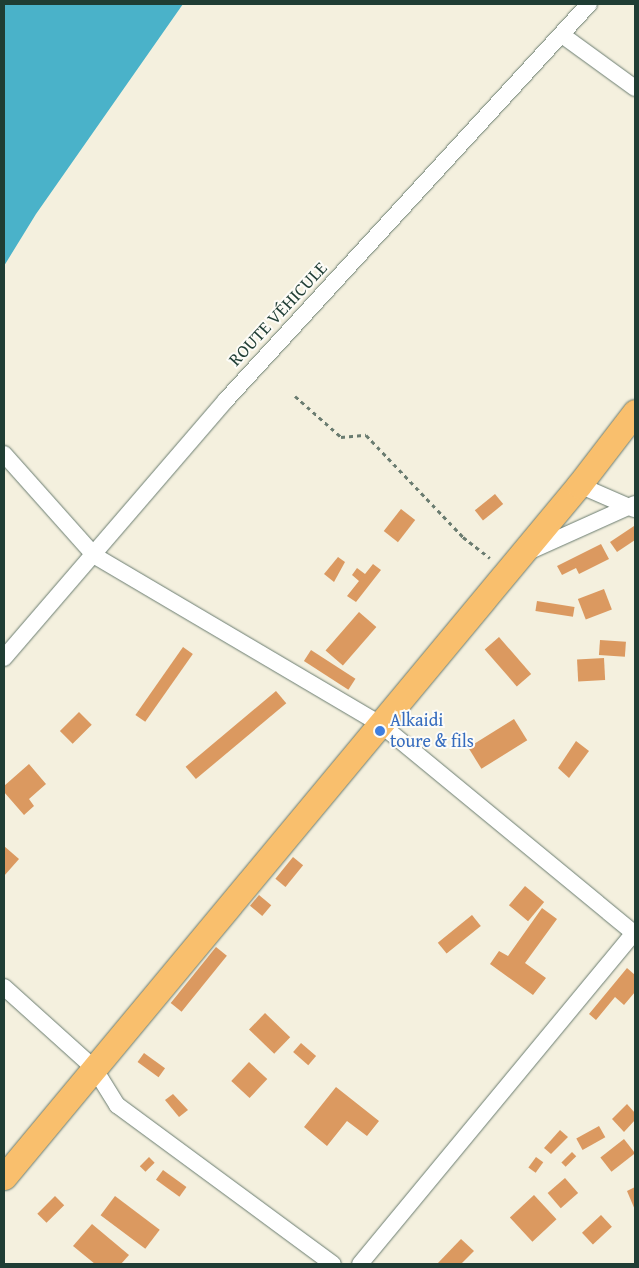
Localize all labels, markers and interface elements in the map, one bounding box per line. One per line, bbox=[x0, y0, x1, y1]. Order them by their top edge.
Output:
street label: ROUTE VÉHICULE bbox=[224, 258, 332, 370]
place label: Alkaidi toure & fils bbox=[390, 710, 474, 752]
marker: Alkaidi toure & fils bbox=[374, 725, 386, 737]

